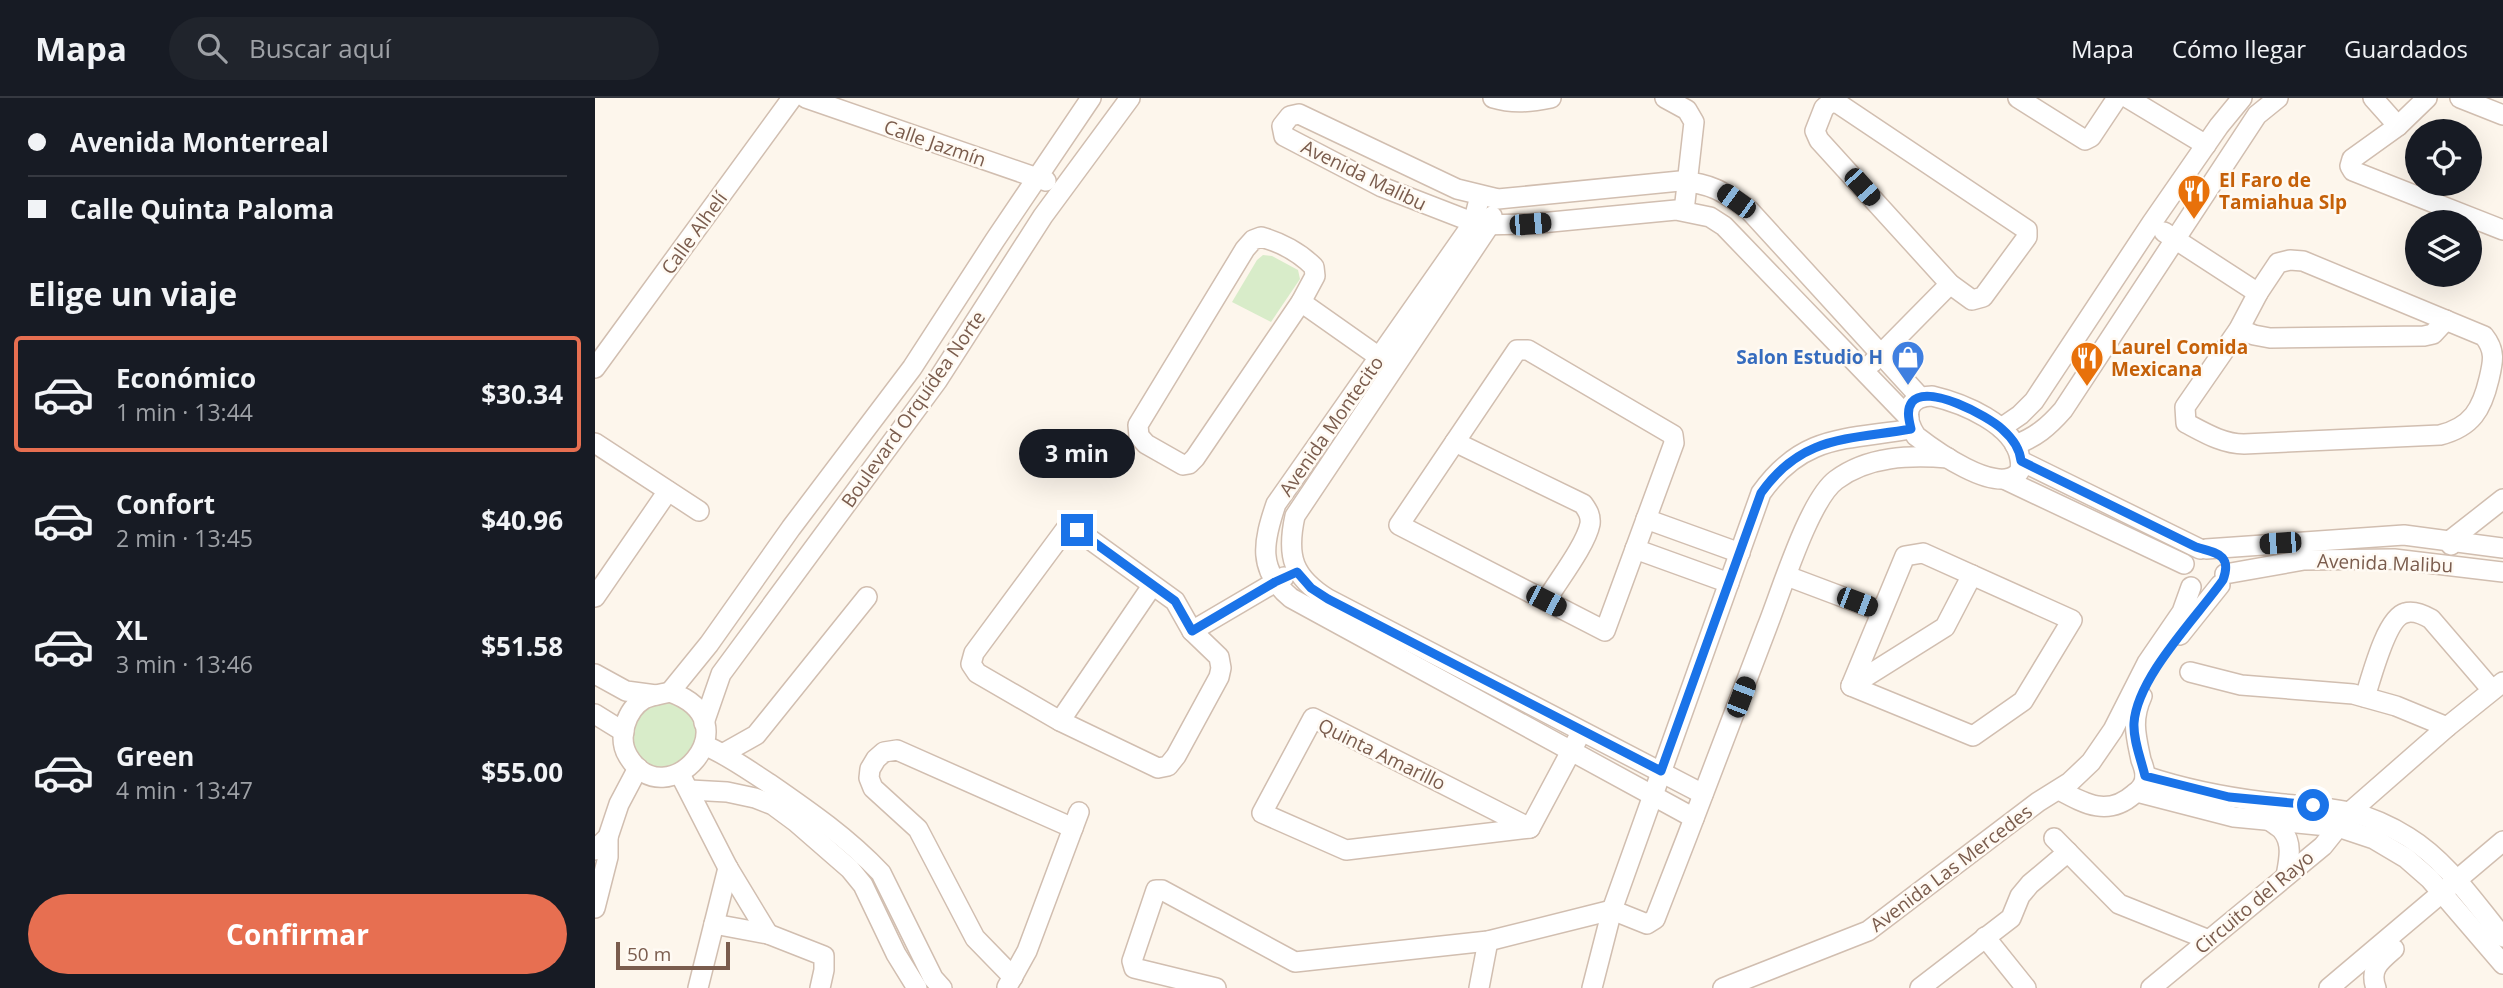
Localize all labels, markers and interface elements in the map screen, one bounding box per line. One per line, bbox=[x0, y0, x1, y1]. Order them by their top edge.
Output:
search box bbox=[169, 17, 659, 80]
text: Mapa bbox=[35, 26, 127, 71]
icon: search bbox=[193, 29, 231, 67]
text: Buscar aquí bbox=[249, 30, 391, 66]
text: Mapa bbox=[2071, 32, 2134, 65]
text: Cómo llegar bbox=[2172, 32, 2306, 65]
text: Guardados bbox=[2344, 32, 2468, 65]
street label: Calle Jazmín bbox=[881, 113, 989, 173]
map controls bbox=[2405, 119, 2482, 287]
button: locate bbox=[2405, 119, 2482, 196]
text: Avenida Monterreal bbox=[70, 124, 329, 160]
street label: Avenida Malibu bbox=[1297, 133, 1431, 217]
car bbox=[1841, 164, 1884, 210]
place label: El Faro de Tamiahua Slp bbox=[2219, 167, 2347, 215]
restaurant icon: El Faro de Tamiahua Slp bbox=[2175, 172, 2213, 221]
car bbox=[1713, 180, 1760, 222]
street label: Calle Alhelí bbox=[655, 185, 734, 280]
text: Calle Quinta Paloma bbox=[70, 191, 334, 227]
button: layers bbox=[2405, 210, 2482, 287]
car bbox=[1509, 212, 1552, 236]
text: Elige un viaje bbox=[28, 272, 237, 315]
street label: Boulevard Orquídea Norte bbox=[835, 305, 991, 513]
place label: Laurel Comida Mexicana bbox=[2111, 334, 2248, 382]
shop icon: Salon Estudio H bbox=[1889, 338, 1927, 387]
restaurant icon: Laurel Comida Mexicana bbox=[2068, 339, 2106, 388]
place label: Salon Estudio H bbox=[1736, 344, 1883, 370]
street label: Avenida Montecito bbox=[1273, 351, 1389, 501]
text: Económico bbox=[116, 360, 256, 396]
icon: car bbox=[32, 363, 95, 426]
text: $30.34 bbox=[481, 376, 563, 412]
text: 1 min · 13:44 bbox=[116, 396, 253, 428]
callout: 3 min bbox=[1019, 428, 1135, 478]
text: 3 min bbox=[1045, 437, 1109, 469]
text: Confort bbox=[116, 486, 215, 522]
icon: car bbox=[32, 489, 95, 552]
text: $40.96 bbox=[481, 502, 563, 538]
route end bbox=[1061, 514, 1093, 546]
text: 2 min · 13:45 bbox=[116, 522, 253, 554]
car bbox=[2259, 531, 2302, 555]
street label: Avenida Malibu bbox=[2316, 548, 2454, 578]
car bbox=[1523, 582, 1570, 620]
car bbox=[1834, 585, 1881, 619]
text: XL bbox=[116, 612, 148, 648]
icon: car bbox=[32, 615, 95, 678]
text: $51.58 bbox=[481, 628, 563, 664]
text: 3 min · 13:46 bbox=[116, 648, 253, 680]
car bbox=[1724, 674, 1759, 720]
street label: Quinta Amarillo bbox=[1314, 712, 1450, 796]
text: Green bbox=[116, 738, 194, 774]
icon: car bbox=[32, 741, 95, 804]
text: $55.00 bbox=[481, 754, 563, 790]
text: 4 min · 13:47 bbox=[116, 774, 253, 806]
route start bbox=[2297, 789, 2329, 821]
street label: Avenida Las Mercedes bbox=[1865, 798, 2037, 938]
street label: Circuito del Rayo bbox=[2189, 844, 2319, 960]
button: Confirmar bbox=[28, 894, 567, 974]
scale bar bbox=[616, 939, 730, 971]
text: 50 m bbox=[627, 941, 671, 967]

